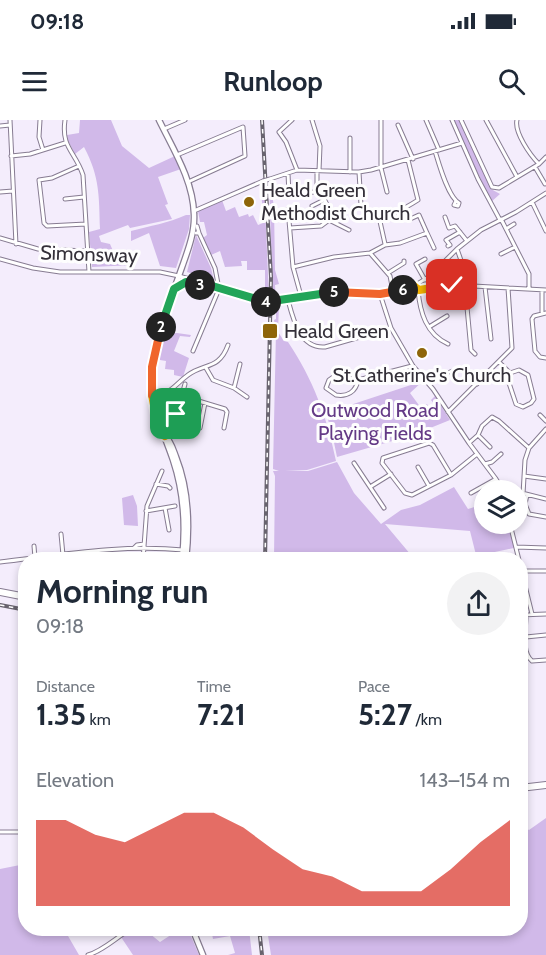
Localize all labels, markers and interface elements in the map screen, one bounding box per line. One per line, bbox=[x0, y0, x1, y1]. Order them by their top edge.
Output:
text: 09:18 bbox=[30, 8, 84, 35]
icon: menu bbox=[18, 65, 51, 98]
text: Runloop bbox=[223, 65, 323, 98]
icon: search bbox=[495, 65, 528, 98]
place label: Heald Green Methodist Church bbox=[261, 178, 410, 225]
marker: Heald Green Methodist Church bbox=[242, 195, 256, 209]
street label: Simonsway bbox=[40, 240, 138, 268]
pin bbox=[426, 259, 477, 310]
icon: check bbox=[435, 268, 468, 301]
pin: 3 bbox=[185, 270, 215, 300]
text: 3 bbox=[196, 275, 204, 294]
pin: 6 bbox=[388, 275, 418, 305]
pin: 5 bbox=[319, 277, 349, 307]
text: 6 bbox=[399, 280, 408, 299]
text: 5 bbox=[330, 282, 338, 301]
pin: 4 bbox=[251, 287, 281, 317]
text: 4 bbox=[261, 292, 271, 311]
pin: 2 bbox=[146, 312, 176, 342]
text: 2 bbox=[157, 317, 165, 336]
place label: Heald Green bbox=[284, 319, 389, 343]
marker: Heald Green bbox=[261, 322, 279, 340]
marker: St.Catherine's Church bbox=[415, 346, 429, 360]
place label: St.Catherine's Church bbox=[333, 363, 511, 387]
pin bbox=[150, 388, 201, 439]
icon: arrive bbox=[159, 397, 192, 430]
park label: Outwood Road Playing Fields bbox=[311, 398, 439, 445]
map controls bbox=[474, 480, 528, 534]
button: layers bbox=[474, 480, 528, 534]
text: Morning run bbox=[36, 571, 208, 611]
button: share bbox=[447, 572, 510, 635]
text: 09:18 bbox=[36, 614, 84, 638]
text: Distance bbox=[36, 677, 95, 696]
text: Time bbox=[197, 677, 231, 696]
text: Pace bbox=[358, 677, 390, 696]
text: 1.35 bbox=[36, 696, 86, 733]
text: 7:21 bbox=[197, 696, 246, 733]
text: 5:27 bbox=[358, 696, 412, 733]
text: km bbox=[86, 710, 111, 729]
text: /km bbox=[412, 710, 442, 729]
text: Elevation bbox=[36, 768, 114, 792]
text: 143–154 m bbox=[420, 768, 510, 792]

